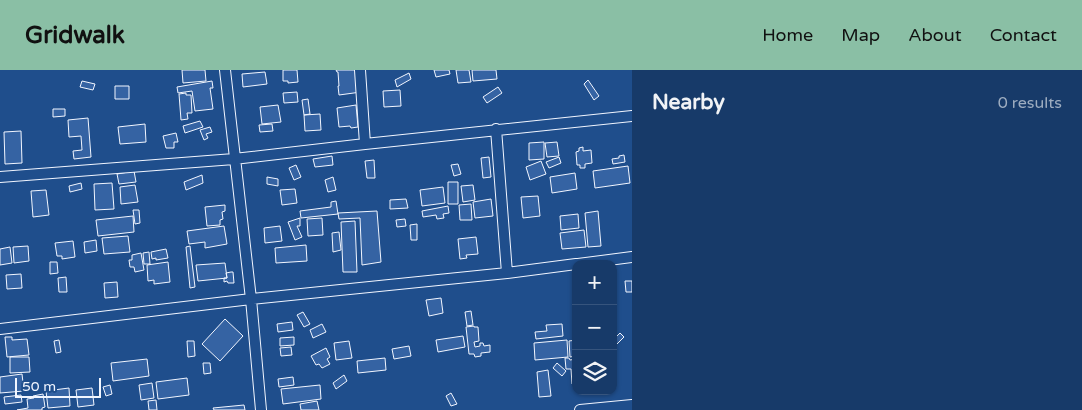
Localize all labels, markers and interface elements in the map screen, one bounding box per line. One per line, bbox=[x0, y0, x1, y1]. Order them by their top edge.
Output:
text: Gridwalk bbox=[25, 21, 125, 50]
text: Home bbox=[762, 24, 813, 46]
text: Map bbox=[841, 24, 880, 46]
text: About bbox=[908, 24, 962, 46]
text: Contact bbox=[990, 24, 1057, 46]
text: Nearby bbox=[652, 90, 725, 115]
text: 0 results bbox=[998, 93, 1062, 113]
map controls bbox=[572, 260, 617, 395]
button: + bbox=[572, 260, 617, 305]
button: − bbox=[572, 305, 617, 350]
button: layers bbox=[572, 350, 617, 395]
scale bar bbox=[15, 375, 101, 398]
text: 50 m bbox=[22, 378, 56, 395]

